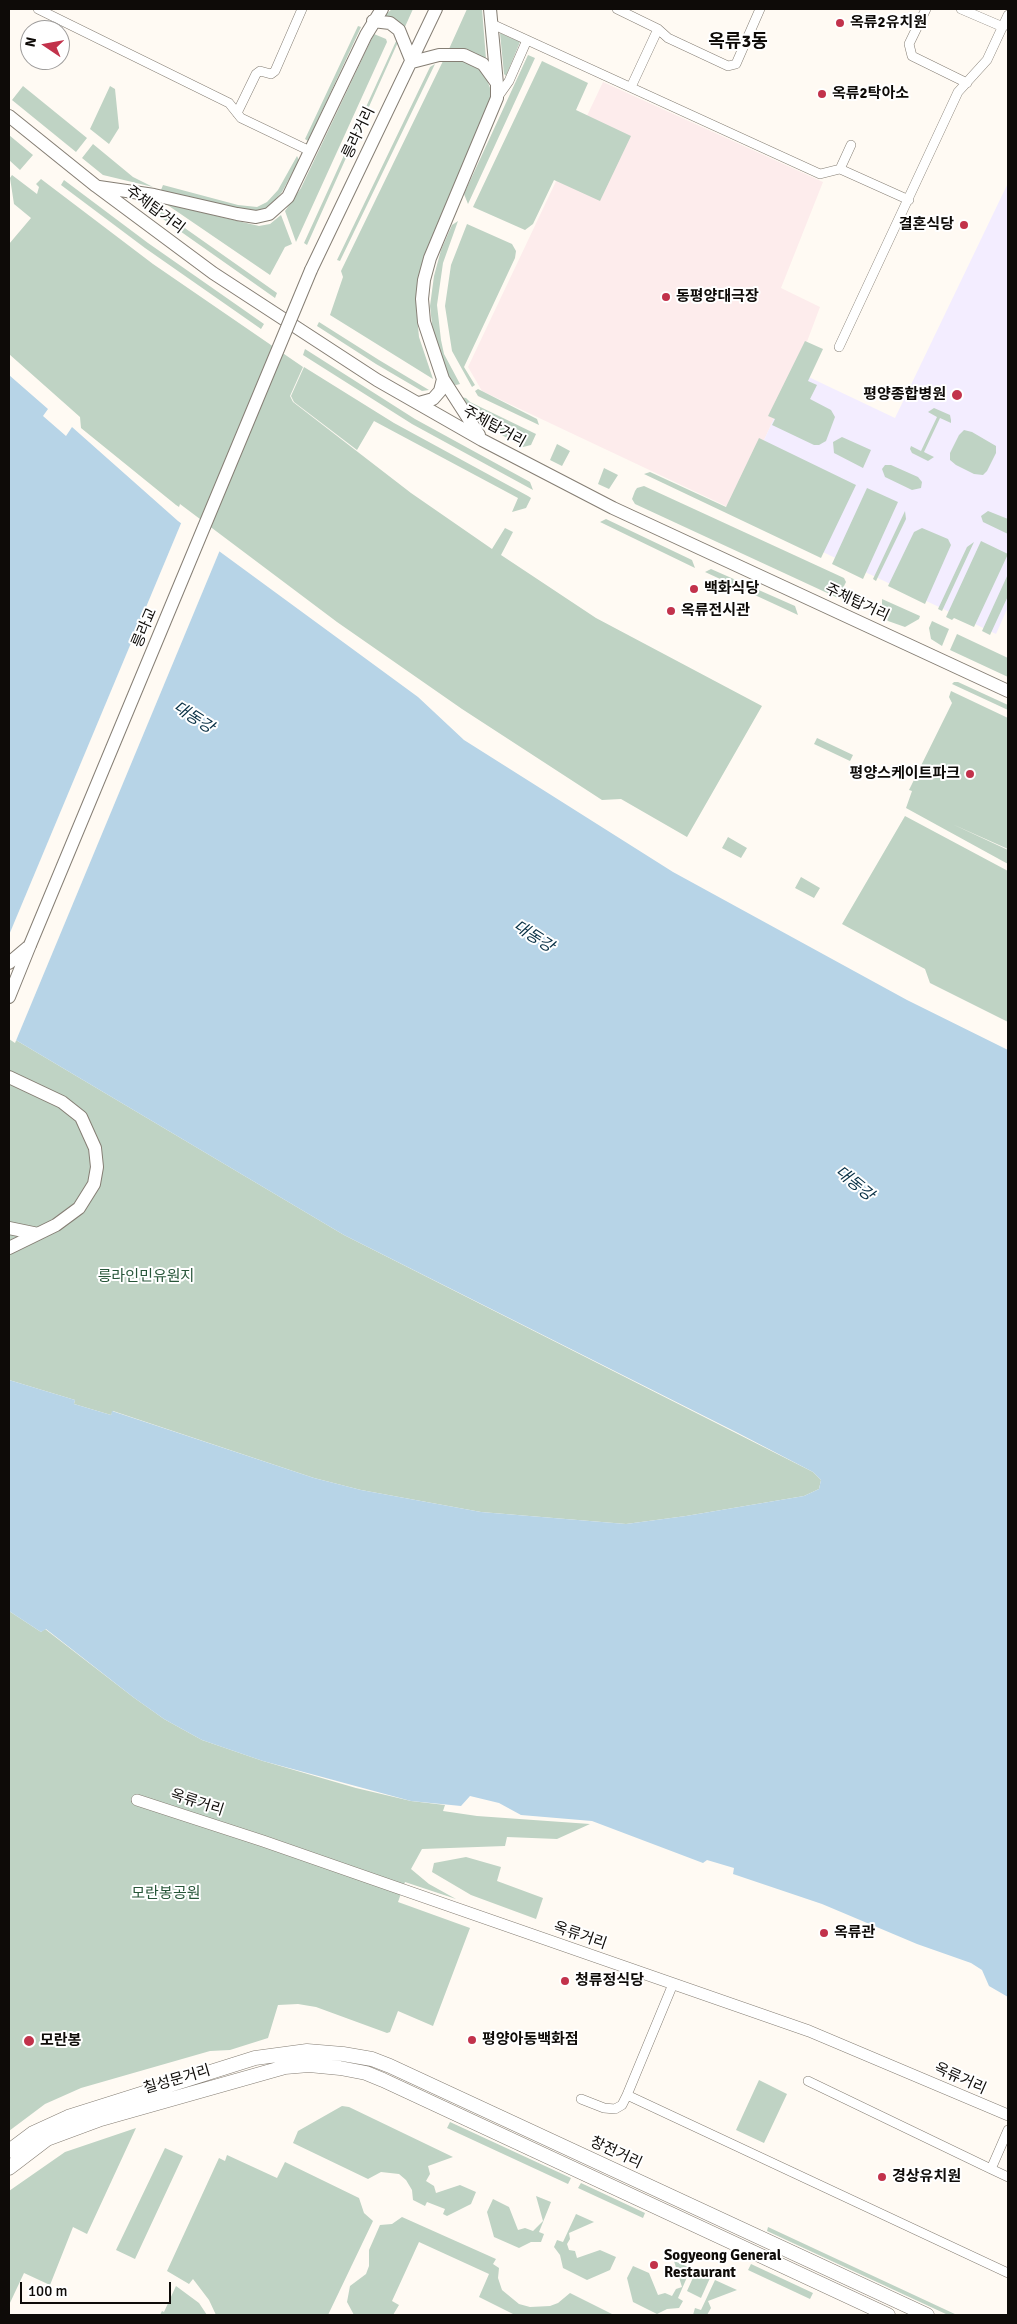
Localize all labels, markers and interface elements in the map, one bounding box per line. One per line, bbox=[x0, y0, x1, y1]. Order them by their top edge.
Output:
place label: 옥류2유치원 bbox=[850, 14, 927, 32]
marker: 옥류2유치원 bbox=[834, 17, 846, 29]
north arrow bbox=[20, 20, 70, 70]
district label: 옥류3동 bbox=[708, 31, 768, 53]
text: N bbox=[21, 35, 40, 49]
place label: 옥류2탁아소 bbox=[832, 85, 909, 103]
marker: 옥류2탁아소 bbox=[816, 88, 828, 100]
street label: 릉라거리 bbox=[339, 104, 379, 162]
street label: 주체탑거리 bbox=[122, 182, 188, 238]
place label: 결혼식당 bbox=[899, 216, 954, 234]
marker: 결혼식당 bbox=[958, 219, 970, 231]
place label: 동평양대극장 bbox=[676, 288, 759, 306]
marker: 동평양대극장 bbox=[660, 291, 672, 303]
place label: 평양종합병원 bbox=[863, 386, 946, 404]
marker: 평양종합병원 bbox=[950, 388, 964, 402]
street label: 주체탑거리 bbox=[459, 402, 529, 452]
place label: 백화식당 bbox=[704, 580, 759, 598]
street label: 주체탑거리 bbox=[822, 580, 892, 626]
marker: 백화식당 bbox=[688, 583, 700, 595]
place label: 옥류전시관 bbox=[681, 602, 750, 620]
street label: 릉라교 bbox=[129, 605, 161, 651]
marker: 옥류전시관 bbox=[665, 605, 677, 617]
water label: 대동강 bbox=[169, 698, 217, 738]
place label: 평양스케이트파크 bbox=[850, 765, 960, 783]
marker: 평양스케이트파크 bbox=[964, 768, 976, 780]
water label: 대동강 bbox=[509, 917, 557, 957]
water label: 대동강 bbox=[831, 1163, 877, 1205]
park label: 릉라인민유원지 bbox=[98, 1268, 194, 1286]
street label: 옥류거리 bbox=[168, 1786, 226, 1820]
park label: 모란봉공원 bbox=[132, 1885, 200, 1903]
street label: 옥류거리 bbox=[551, 1919, 609, 1953]
place label: 옥류관 bbox=[834, 1924, 875, 1942]
marker: 옥류관 bbox=[818, 1927, 830, 1939]
place label: 청류정식당 bbox=[575, 1972, 644, 1990]
marker: 청류정식당 bbox=[559, 1975, 571, 1987]
place label: 평양아동백화점 bbox=[482, 2031, 579, 2049]
place label: 모란봉 bbox=[40, 2032, 81, 2050]
marker: 모란봉 bbox=[22, 2034, 36, 2048]
marker: 평양아동백화점 bbox=[466, 2034, 478, 2046]
street label: 옥류거리 bbox=[931, 2060, 989, 2098]
street label: 칠성문거리 bbox=[141, 2062, 213, 2098]
street label: 창전거리 bbox=[587, 2133, 645, 2173]
place label: 경상유치원 bbox=[892, 2168, 961, 2186]
marker: 경상유치원 bbox=[876, 2171, 888, 2183]
place label: Sogyeong General Restaurant bbox=[664, 2247, 781, 2282]
marker: Sogyeong General Restaurant bbox=[648, 2259, 660, 2271]
scale bar bbox=[22, 2272, 174, 2304]
text: 100 m bbox=[28, 2282, 68, 2300]

